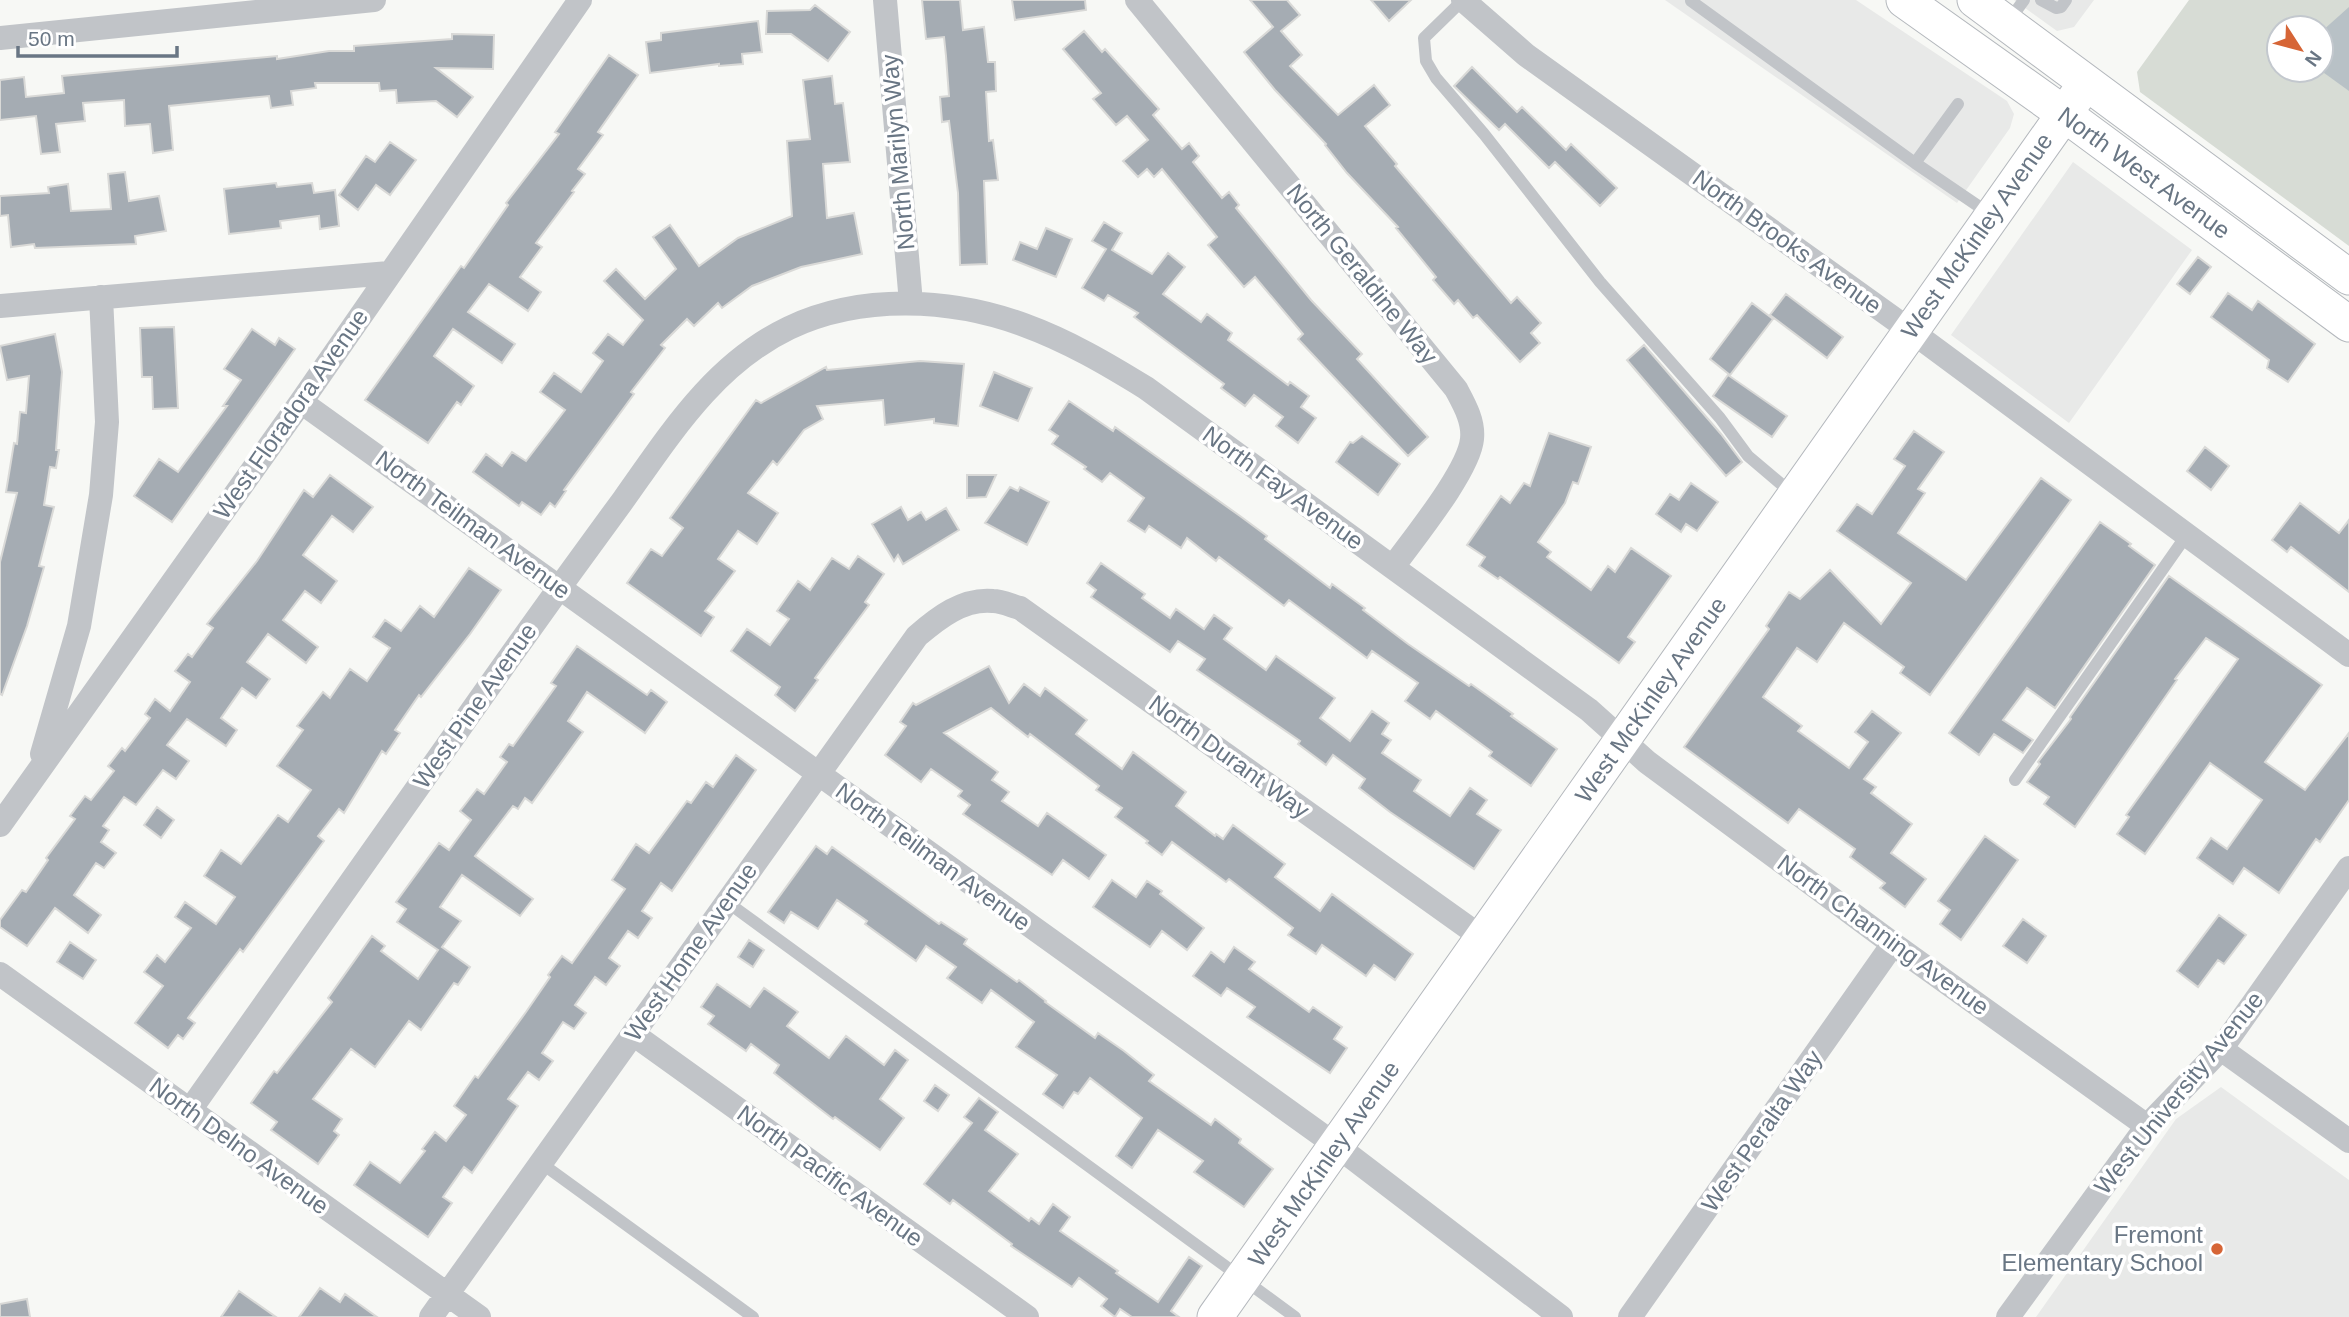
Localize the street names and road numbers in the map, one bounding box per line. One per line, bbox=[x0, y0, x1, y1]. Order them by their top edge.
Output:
street label: North Marilyn Way bbox=[875, 53, 920, 251]
street label: North West Avenue bbox=[2053, 101, 2236, 244]
street label: West McKinley Avenue bbox=[1895, 128, 2058, 344]
street label: North Brooks Avenue bbox=[1688, 164, 1887, 319]
street label: North Geraldine Way bbox=[1282, 178, 1443, 369]
street label: West Floradora Avenue bbox=[208, 304, 373, 524]
street label: North Fay Avenue bbox=[1198, 420, 1369, 555]
street label: North Teilman Avenue bbox=[371, 445, 576, 604]
street label: West McKinley Avenue bbox=[1569, 592, 1732, 808]
street label: West Pine Avenue bbox=[408, 618, 542, 793]
street label: North Durant Way bbox=[1144, 689, 1315, 824]
street label: North Teilman Avenue bbox=[831, 777, 1036, 936]
street label: North Channing Avenue bbox=[1772, 849, 1994, 1020]
street label: West Home Avenue bbox=[619, 857, 762, 1046]
street label: West University Avenue bbox=[2089, 986, 2269, 1199]
street label: West Peralta Way bbox=[1696, 1045, 1827, 1217]
street label: West McKinley Avenue bbox=[1242, 1056, 1405, 1272]
street label: North Delno Avenue bbox=[145, 1072, 334, 1220]
street label: North Pacific Avenue bbox=[732, 1099, 928, 1252]

